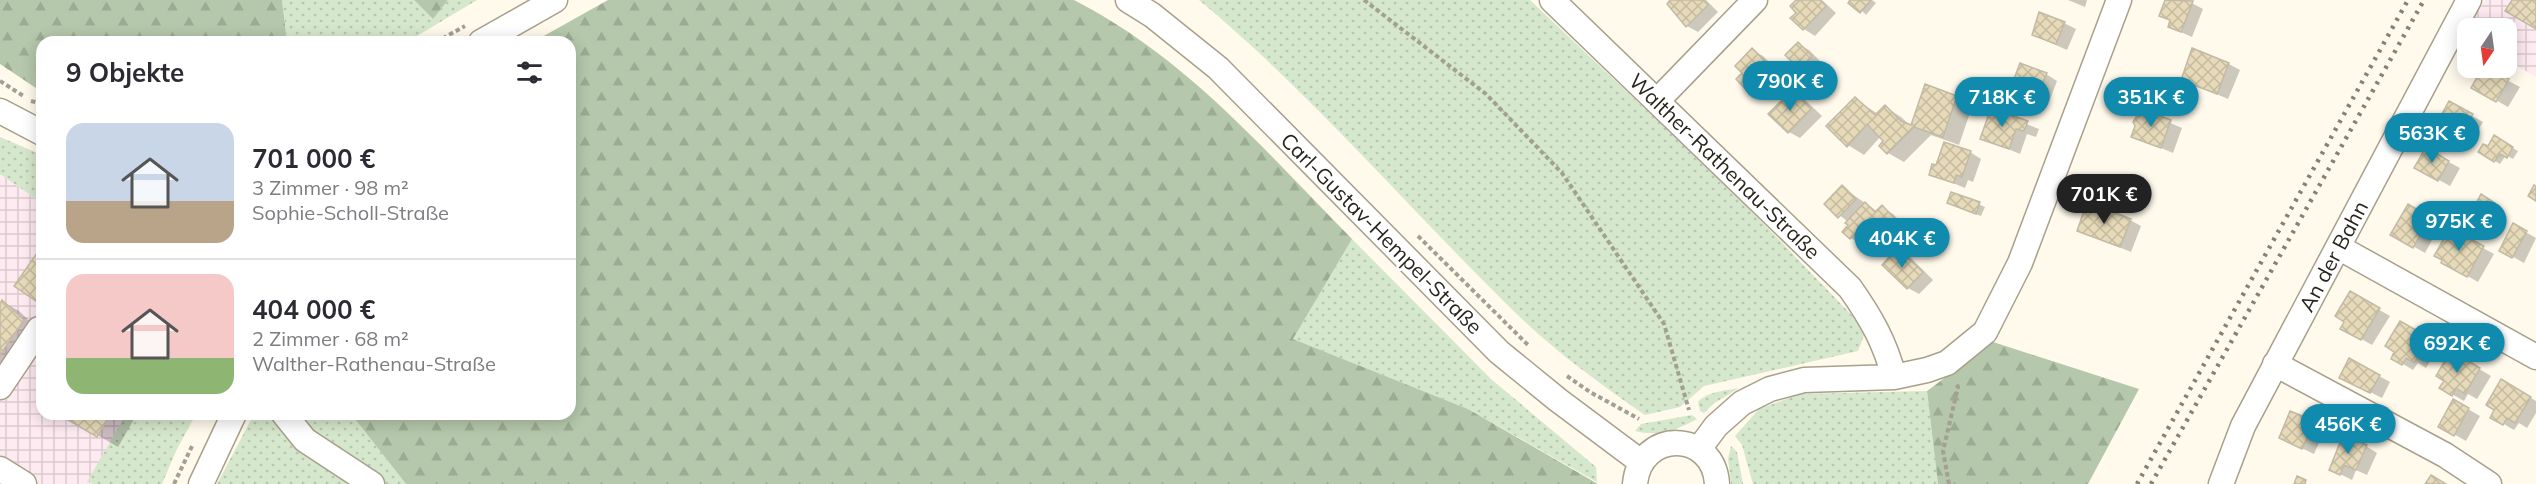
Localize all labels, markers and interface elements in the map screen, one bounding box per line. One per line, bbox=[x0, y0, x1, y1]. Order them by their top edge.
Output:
north arrow bbox=[2457, 18, 2517, 78]
map controls bbox=[2457, 18, 2517, 78]
text: 9 Objekte bbox=[66, 56, 184, 89]
icon: filters bbox=[513, 56, 546, 89]
pin: 790K € bbox=[1741, 61, 1839, 112]
street label: Walther-Rathenau-Straße bbox=[1624, 68, 1826, 264]
text: 790K € bbox=[1757, 68, 1823, 93]
pin: 718K € bbox=[1953, 77, 2051, 128]
pin: 351K € bbox=[2102, 77, 2200, 128]
text: 718K € bbox=[1969, 84, 2035, 109]
text: 351K € bbox=[2118, 84, 2184, 109]
pin: 563K € bbox=[2383, 113, 2481, 164]
text: 563K € bbox=[2399, 120, 2465, 145]
street label: Carl-Gustav-Hempel-Straße bbox=[1276, 127, 1488, 339]
text: 701 000 € bbox=[252, 142, 375, 175]
icon: home bbox=[114, 147, 186, 219]
pin: 701K € bbox=[2055, 174, 2153, 225]
text: 3 Zimmer · 98 m² bbox=[252, 175, 409, 200]
text: 701K € bbox=[2071, 181, 2137, 206]
street label: An der Bahn bbox=[2293, 196, 2373, 316]
text: Sophie-Scholl-Straße bbox=[252, 200, 449, 225]
pin: 975K € bbox=[2410, 201, 2508, 252]
text: 975K € bbox=[2426, 208, 2492, 233]
pin: 404K € bbox=[1853, 218, 1951, 269]
text: 404K € bbox=[1869, 225, 1935, 250]
text: 404 000 € bbox=[252, 293, 375, 326]
icon: home bbox=[114, 298, 186, 370]
pin: 692K € bbox=[2408, 323, 2506, 374]
text: 2 Zimmer · 68 m² bbox=[252, 326, 409, 351]
text: 692K € bbox=[2424, 330, 2490, 355]
text: Walther-Rathenau-Straße bbox=[252, 351, 496, 376]
pin: 456K € bbox=[2299, 404, 2397, 455]
text: 456K € bbox=[2315, 411, 2381, 436]

